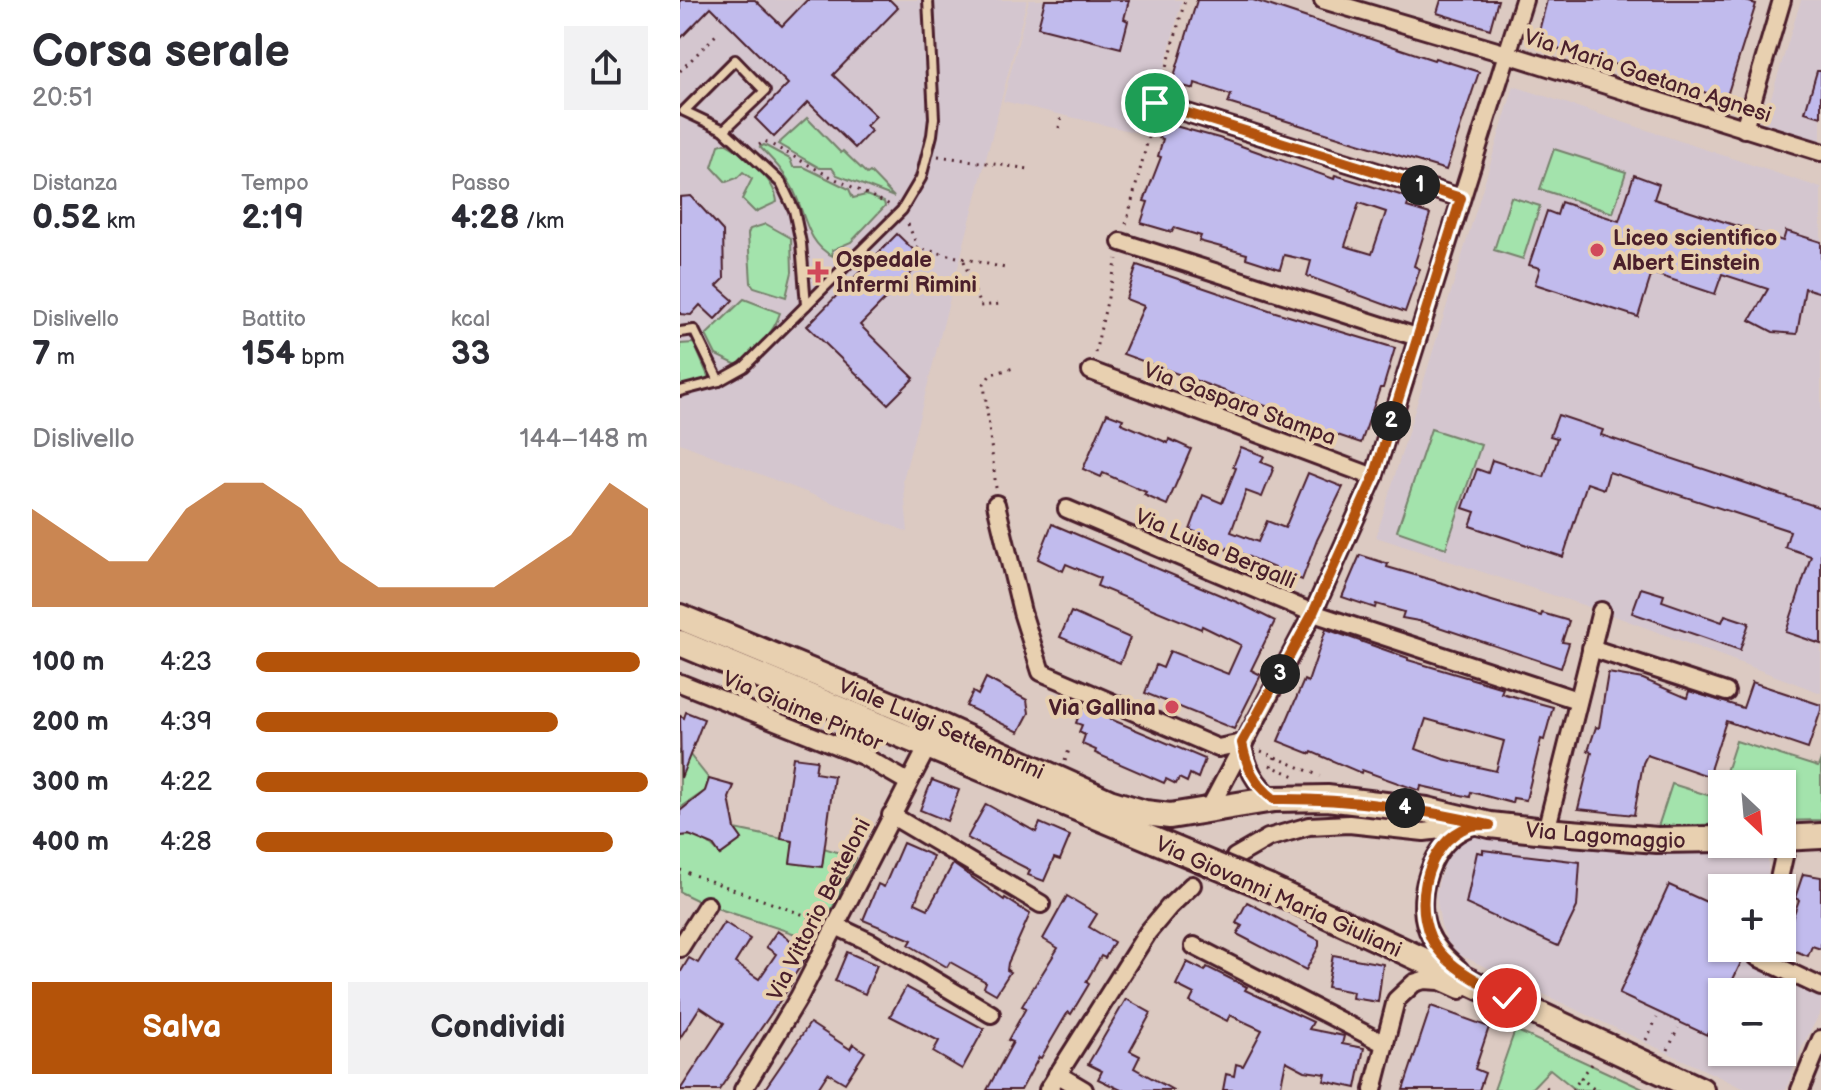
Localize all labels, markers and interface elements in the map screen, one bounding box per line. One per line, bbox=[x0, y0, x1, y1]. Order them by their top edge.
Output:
street label: Via Maria Gaetana Agnesi bbox=[1520, 24, 1775, 129]
text: Corsa serale bbox=[32, 26, 290, 79]
button: share bbox=[564, 26, 648, 110]
pin bbox=[1121, 69, 1189, 137]
icon: arrive bbox=[1133, 81, 1177, 125]
text: 20:51 bbox=[32, 83, 93, 114]
pin: 1 bbox=[1400, 165, 1440, 205]
text: Distanza bbox=[32, 170, 118, 197]
text: Tempo bbox=[241, 170, 309, 197]
text: Passo bbox=[451, 170, 510, 197]
text: 1 bbox=[1415, 171, 1425, 198]
text: 0.52 bbox=[32, 197, 101, 238]
text: 2:19 bbox=[241, 197, 304, 238]
text: 4:28 bbox=[451, 197, 520, 238]
text: km bbox=[101, 208, 136, 235]
text: /km bbox=[520, 208, 565, 235]
place label: Liceo scientifico Albert Einstein bbox=[1612, 225, 1777, 277]
marker: Liceo scientifico Albert Einstein bbox=[1588, 241, 1606, 259]
place label: Ospedale Infermi Rimini bbox=[836, 247, 977, 299]
marker: Ospedale Infermi Rimini bbox=[807, 261, 829, 283]
text: Dislivello bbox=[32, 306, 119, 333]
text: Battito bbox=[241, 306, 306, 333]
text: kcal bbox=[451, 306, 490, 333]
text: 7 bbox=[32, 333, 51, 374]
text: 154 bbox=[241, 333, 295, 374]
text: 33 bbox=[451, 333, 490, 374]
text: m bbox=[51, 344, 75, 371]
text: bpm bbox=[295, 344, 345, 371]
street label: Via Gaspara Stampa bbox=[1140, 357, 1339, 452]
pin: 2 bbox=[1371, 401, 1411, 441]
text: 2 bbox=[1384, 407, 1398, 434]
text: Dislivello bbox=[32, 424, 135, 455]
text: 144–148 m bbox=[519, 424, 648, 455]
street label: Via Luisa Bergalli bbox=[1131, 503, 1300, 595]
text: 100 m bbox=[32, 647, 105, 678]
text: 4:23 bbox=[160, 647, 212, 678]
pin: 3 bbox=[1260, 654, 1300, 694]
text: 3 bbox=[1274, 660, 1286, 687]
street label: Via Giaime Pintor bbox=[718, 665, 888, 758]
street label: Viale Luigi Settembrini bbox=[834, 672, 1048, 786]
place label: Via Gallina bbox=[1049, 695, 1156, 722]
marker: Via Gallina bbox=[1163, 698, 1181, 716]
text: 200 m bbox=[32, 707, 109, 738]
text: 4:39 bbox=[160, 707, 212, 738]
text: 300 m bbox=[32, 767, 109, 798]
text: 4:22 bbox=[160, 767, 212, 798]
north arrow bbox=[1708, 770, 1796, 858]
map controls bbox=[1708, 770, 1796, 1066]
pin: 4 bbox=[1385, 788, 1425, 828]
text: 4 bbox=[1399, 794, 1411, 821]
street label: Via Vittorio Betteloni bbox=[762, 814, 877, 1005]
street label: Via Lagomaggio bbox=[1524, 817, 1686, 855]
text: 400 m bbox=[32, 827, 109, 858]
text: 4:28 bbox=[160, 827, 212, 858]
street label: Via Giovanni Maria Giuliani bbox=[1151, 831, 1406, 964]
button: + bbox=[1708, 874, 1796, 962]
pin bbox=[1473, 964, 1541, 1032]
icon: check bbox=[1485, 976, 1529, 1020]
button: − bbox=[1708, 978, 1796, 1066]
button: Salva bbox=[32, 982, 332, 1074]
button: Condividi bbox=[348, 982, 648, 1074]

